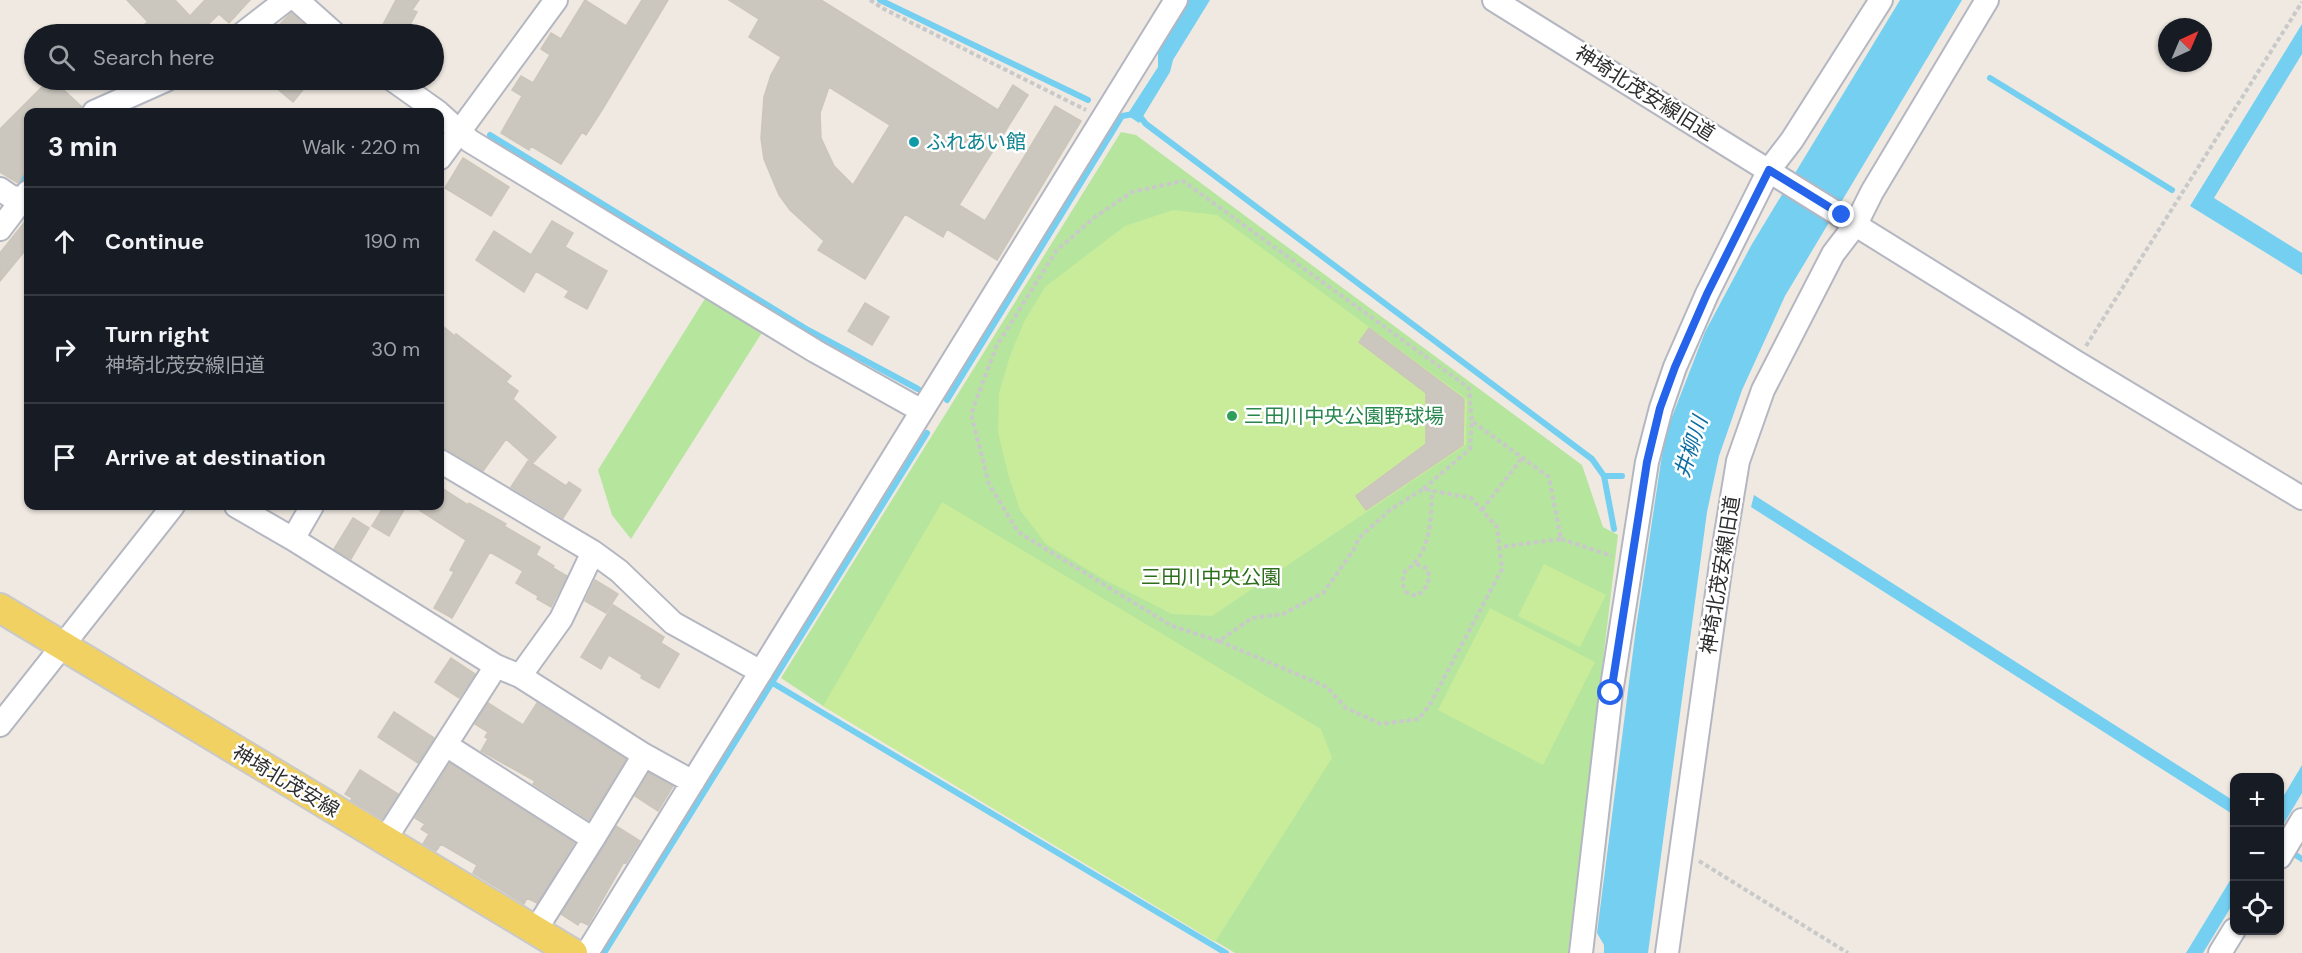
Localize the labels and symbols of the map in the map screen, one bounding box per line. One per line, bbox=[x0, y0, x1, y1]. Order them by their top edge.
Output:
north arrow bbox=[2158, 18, 2212, 72]
street label: 神埼北茂安線旧道 bbox=[1570, 40, 1720, 146]
place label: ふれあい館 bbox=[926, 129, 1026, 155]
marker: ふれあい館 bbox=[907, 135, 921, 149]
route end bbox=[1828, 201, 1854, 227]
place label: 三田川中央公園野球場 bbox=[1244, 403, 1444, 429]
marker: 三田川中央公園野球場 bbox=[1225, 409, 1239, 423]
water label: 井柳川 bbox=[1668, 411, 1715, 481]
street label: 神埼北茂安線旧道 bbox=[1695, 494, 1745, 656]
park label: 三田川中央公園 bbox=[1141, 564, 1281, 590]
route start bbox=[1597, 679, 1623, 705]
street label: 神埼北茂安線 bbox=[228, 739, 344, 823]

